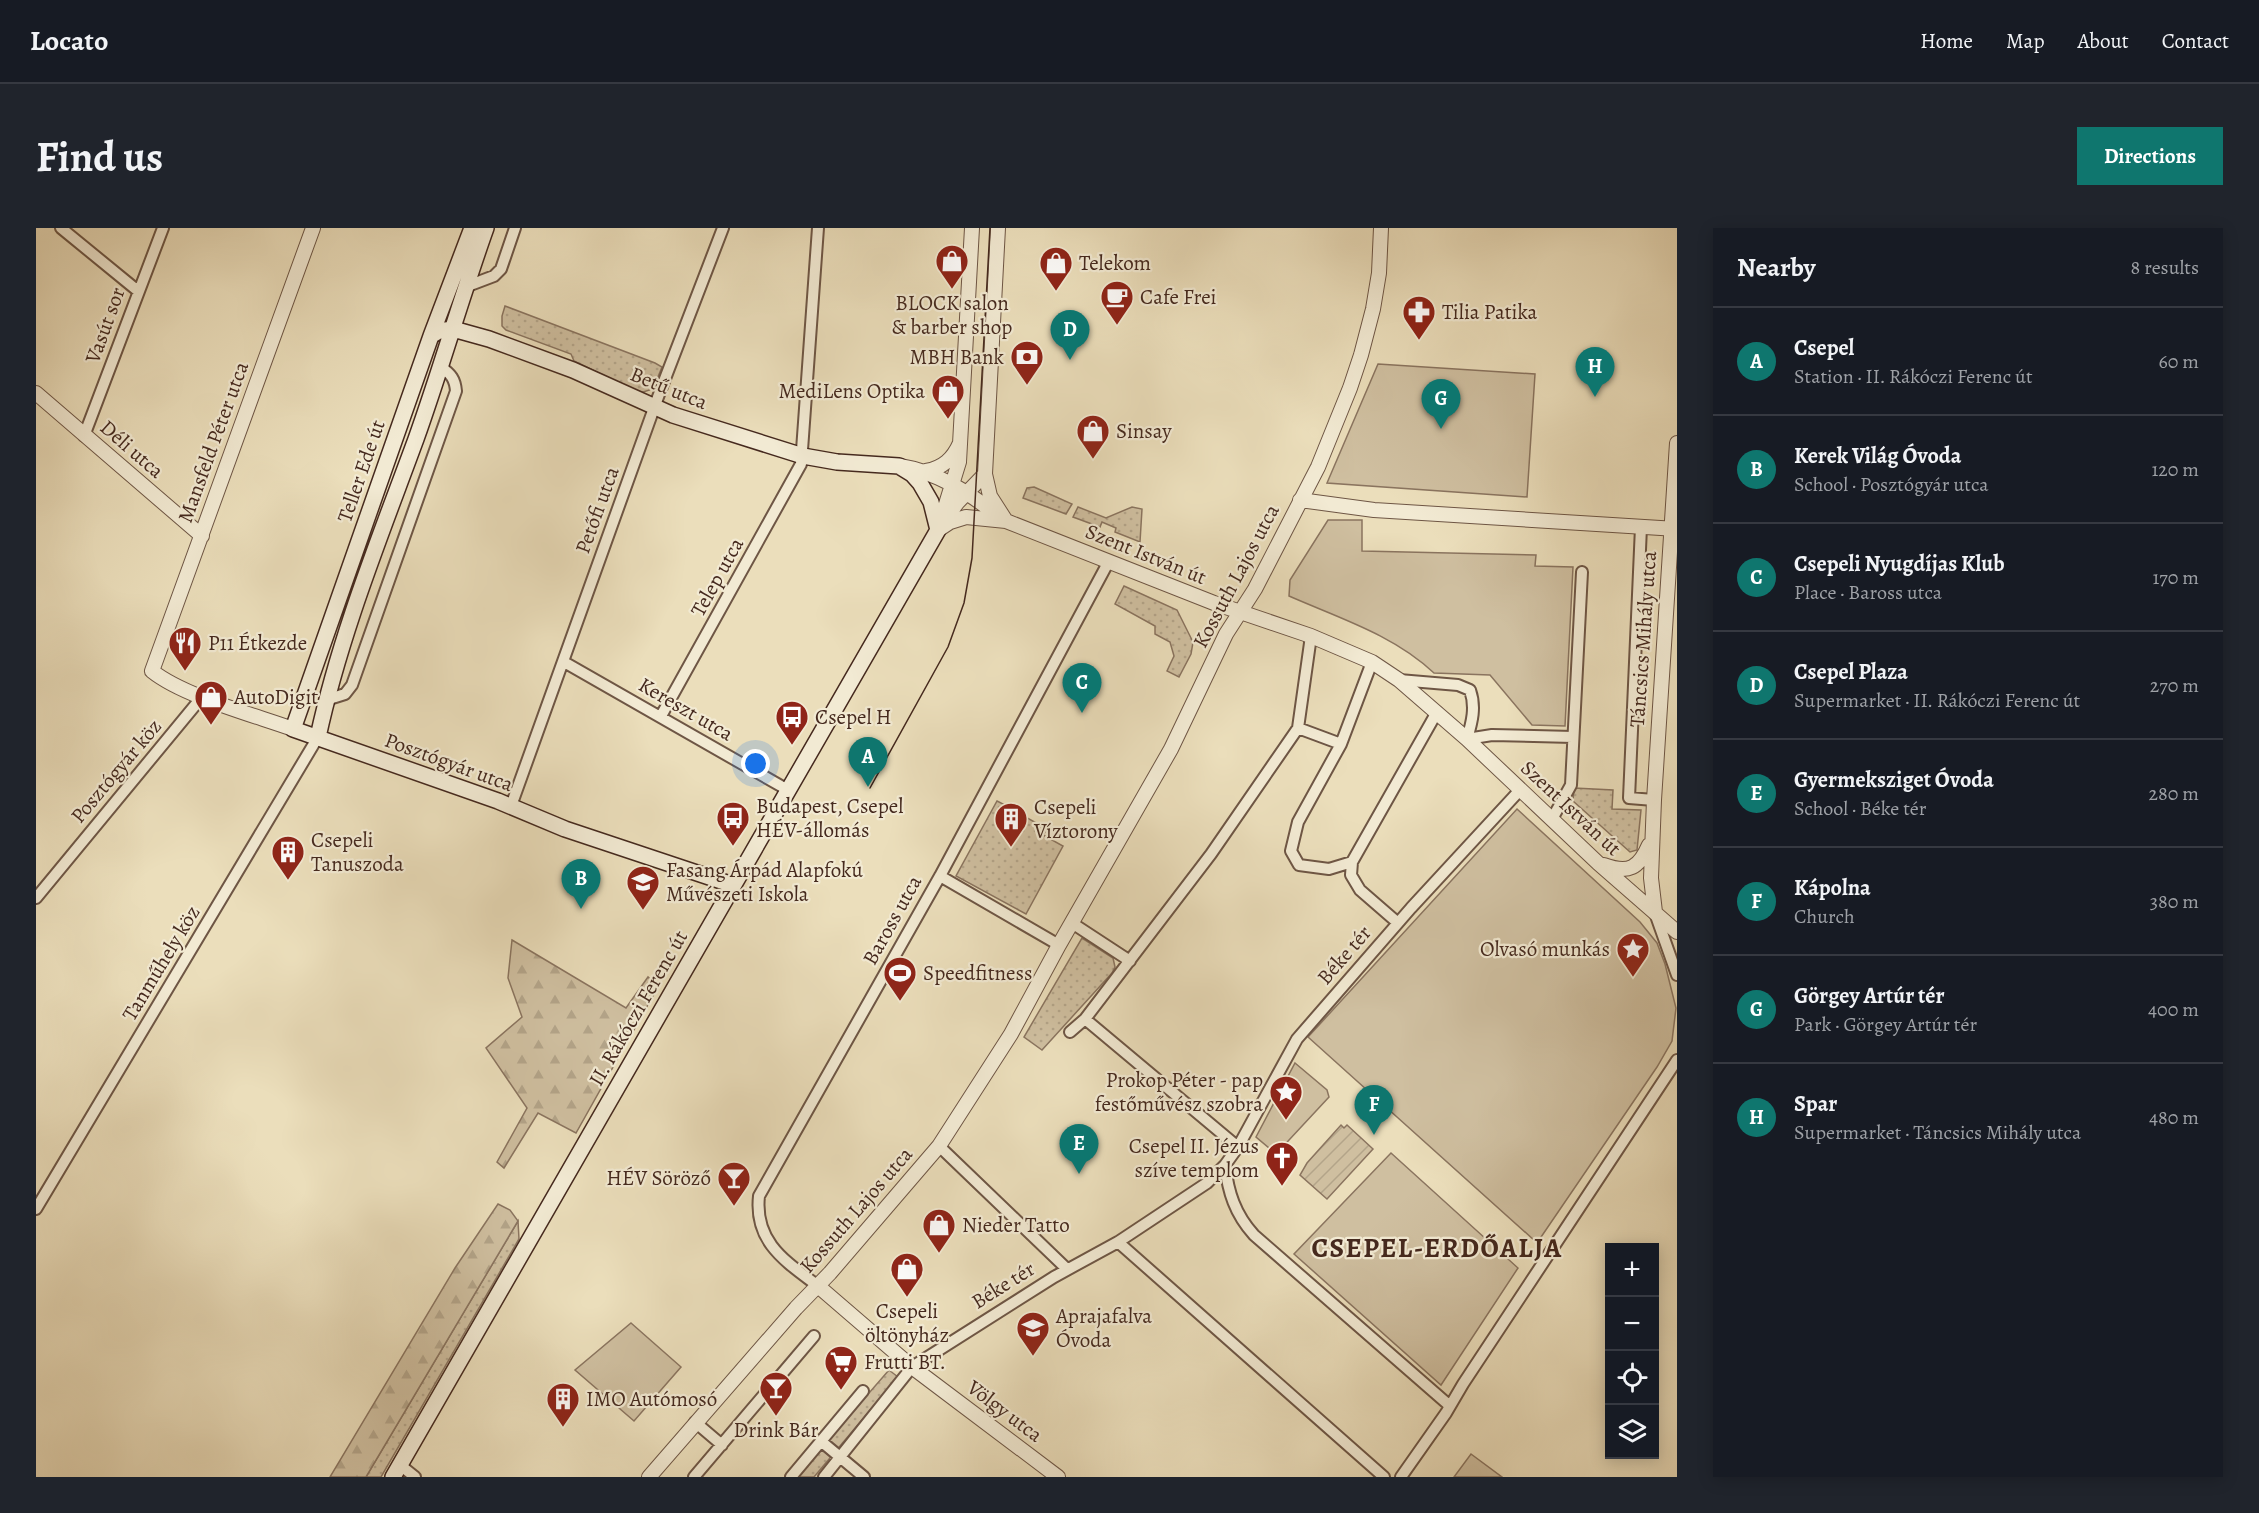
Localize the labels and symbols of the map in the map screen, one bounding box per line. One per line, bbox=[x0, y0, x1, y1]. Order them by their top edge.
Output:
shop icon: BLOCK salon & barber shop bbox=[934, 243, 970, 290]
shop icon: Telekom bbox=[1038, 245, 1074, 292]
place label: Telekom bbox=[1079, 249, 1151, 277]
cafe icon: Cafe Frei bbox=[1099, 279, 1135, 326]
street label: Vasút sor bbox=[78, 283, 132, 368]
place label: Cafe Frei bbox=[1140, 283, 1217, 311]
place label: BLOCK salon & barber shop bbox=[892, 289, 1012, 341]
pharmacy icon: Tilia Patika bbox=[1401, 294, 1437, 341]
place label: Tilia Patika bbox=[1442, 298, 1538, 326]
pin: D bbox=[1050, 310, 1090, 360]
bank icon: MBH Bank bbox=[1009, 339, 1045, 386]
place label: MBH Bank bbox=[909, 343, 1005, 371]
pin: H bbox=[1576, 348, 1614, 397]
street label: Mansfeld Péter utca bbox=[171, 358, 255, 526]
street label: Betű utca bbox=[626, 360, 712, 416]
shop icon: MediLens Optika bbox=[930, 373, 966, 420]
place label: MediLens Optika bbox=[779, 377, 925, 405]
pin: G bbox=[1422, 380, 1460, 429]
street label: Déli utca bbox=[94, 413, 170, 485]
shop icon: Sinsay bbox=[1075, 413, 1111, 460]
street label: Teller Ede út bbox=[330, 416, 392, 526]
place label: Sinsay bbox=[1116, 417, 1172, 445]
street label: Petőfi utca bbox=[568, 462, 626, 557]
street label: Kossuth Lajos utca bbox=[1186, 499, 1286, 653]
street label: Szent István út bbox=[1081, 517, 1211, 591]
street label: Telep utca bbox=[684, 532, 750, 621]
street label: Táncsics Mihály utca bbox=[1623, 550, 1663, 728]
restaurant icon: P11 Étkezde bbox=[167, 625, 203, 672]
place label: P11 Étkezde bbox=[208, 629, 307, 657]
pin: C bbox=[1062, 664, 1102, 713]
street label: Kereszt utca bbox=[633, 671, 739, 748]
shop icon: AutoDigit bbox=[193, 679, 229, 726]
place label: AutoDigit bbox=[233, 683, 318, 711]
bus stop icon: Csepel H bbox=[774, 699, 810, 746]
place label: Csepel H bbox=[815, 703, 892, 731]
street label: Posztógyár köz bbox=[64, 713, 168, 829]
street label: Posztógyár utca bbox=[381, 726, 517, 798]
pin: A bbox=[848, 738, 888, 787]
your location bbox=[741, 749, 770, 778]
street label: Szent István út bbox=[1515, 754, 1627, 862]
place label: Budapest, Csepel HÉV-állomás bbox=[756, 792, 903, 844]
place label: Csepeli Víztorony bbox=[1033, 793, 1118, 845]
bus stop icon: Budapest, Csepel HÉV-állomás bbox=[715, 800, 751, 847]
building icon: Csepeli Víztorony bbox=[993, 801, 1029, 848]
place label: Csepeli Tanuszoda bbox=[311, 826, 404, 878]
building icon: Csepeli Tanuszoda bbox=[270, 834, 306, 881]
place label: Fasang Árpád Alapfokú Művészeti Iskola bbox=[666, 856, 864, 908]
pin: B bbox=[562, 860, 600, 909]
school or university icon: Fasang Árpád Alapfokú Művészeti Iskola bbox=[625, 864, 661, 911]
street label: Baross utca bbox=[856, 870, 928, 970]
street label: Tanműhely köz bbox=[116, 900, 206, 1026]
street label: Béke tér bbox=[1311, 920, 1377, 990]
street label: II. Rákóczi Ferenc út bbox=[582, 925, 694, 1091]
place icon: Olvasó munkás bbox=[1615, 931, 1651, 978]
place label: Olvasó munkás bbox=[1480, 935, 1610, 963]
sports icon: Speedfitness bbox=[882, 955, 918, 1002]
place label: Speedfitness bbox=[923, 959, 1032, 987]
place label: Prokop Péter - pap festőművész szobra bbox=[1095, 1066, 1263, 1118]
place icon: Prokop Péter - pap festőművész szobra bbox=[1268, 1074, 1304, 1121]
pin: F bbox=[1354, 1086, 1394, 1135]
pin: E bbox=[1060, 1124, 1098, 1174]
place label: Csepel II. Jézus szíve templom bbox=[1129, 1132, 1259, 1184]
church icon: Csepel II. Jézus szíve templom bbox=[1264, 1140, 1300, 1187]
street label: Kossuth Lajos utca bbox=[793, 1141, 919, 1279]
bar icon: HÉV Söröző bbox=[716, 1160, 752, 1207]
place label: HÉV Söröző bbox=[606, 1164, 711, 1192]
shop icon: Nieder Tatto bbox=[921, 1207, 957, 1254]
place label: Nieder Tatto bbox=[962, 1211, 1070, 1239]
district label: CSEPEL-ERDŐALJA bbox=[1311, 1230, 1563, 1266]
shop icon: Csepeli öltönyház bbox=[889, 1251, 925, 1298]
street label: Béke tér bbox=[966, 1255, 1040, 1315]
place label: Csepeli öltönyház bbox=[865, 1297, 949, 1349]
place label: Aprajafalva Óvoda bbox=[1055, 1302, 1152, 1354]
school or university icon: Aprajafalva Óvoda bbox=[1015, 1310, 1051, 1357]
supermarket icon: Frutti BT. bbox=[823, 1344, 859, 1391]
place label: Frutti BT. bbox=[864, 1348, 946, 1376]
bar icon: Drink Bár bbox=[758, 1370, 794, 1417]
street label: Völgy utca bbox=[961, 1373, 1049, 1449]
building icon: IMO Autómosó bbox=[545, 1381, 581, 1428]
place label: IMO Autómosó bbox=[586, 1385, 717, 1413]
place label: Drink Bár bbox=[733, 1416, 819, 1444]

